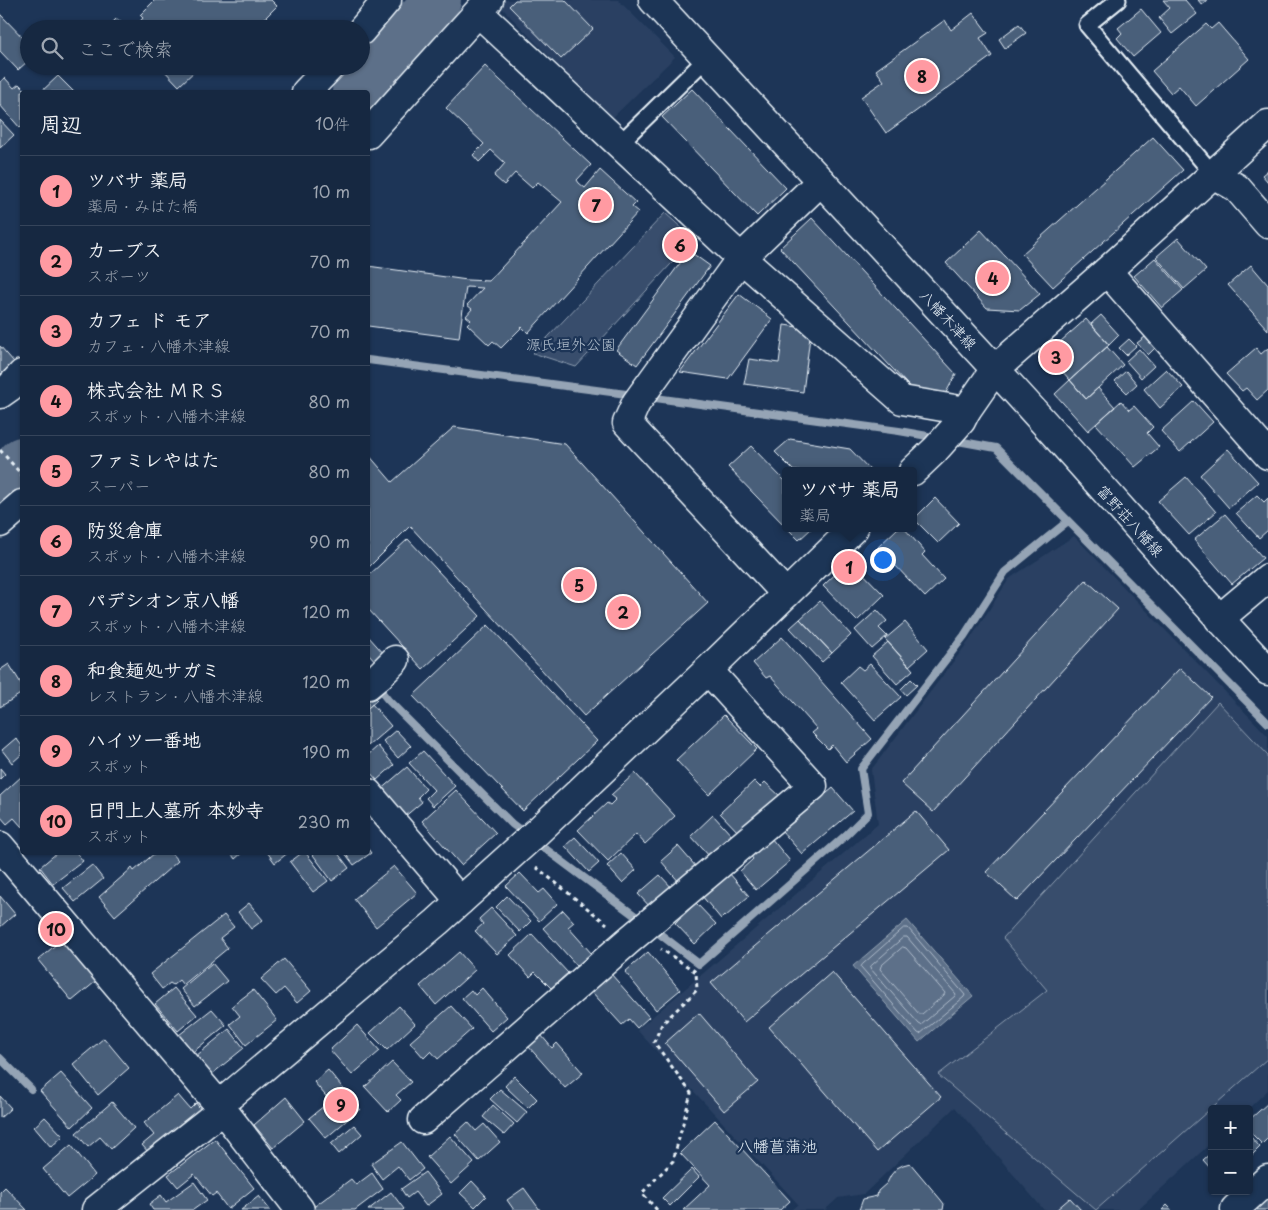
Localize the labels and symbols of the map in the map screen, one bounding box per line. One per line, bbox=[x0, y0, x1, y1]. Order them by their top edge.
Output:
pin: 8 bbox=[906, 57, 938, 95]
pin: 7 bbox=[580, 186, 612, 224]
pin: 6 bbox=[664, 226, 696, 264]
pin: 4 bbox=[977, 259, 1009, 297]
street label: 八幡木津線 bbox=[915, 284, 983, 354]
park label: 源氏垣外公園 bbox=[526, 332, 616, 355]
pin: 3 bbox=[1040, 338, 1072, 376]
street label: 富野荘八幡線 bbox=[1092, 479, 1170, 561]
your location bbox=[870, 547, 896, 573]
pin: 1 bbox=[833, 548, 865, 586]
pin: 5 bbox=[563, 566, 595, 604]
pin: 2 bbox=[607, 593, 639, 631]
pin: 10 bbox=[40, 910, 72, 948]
pin: 9 bbox=[325, 1086, 357, 1124]
district label: 八幡菖蒲池 bbox=[737, 1133, 817, 1157]

